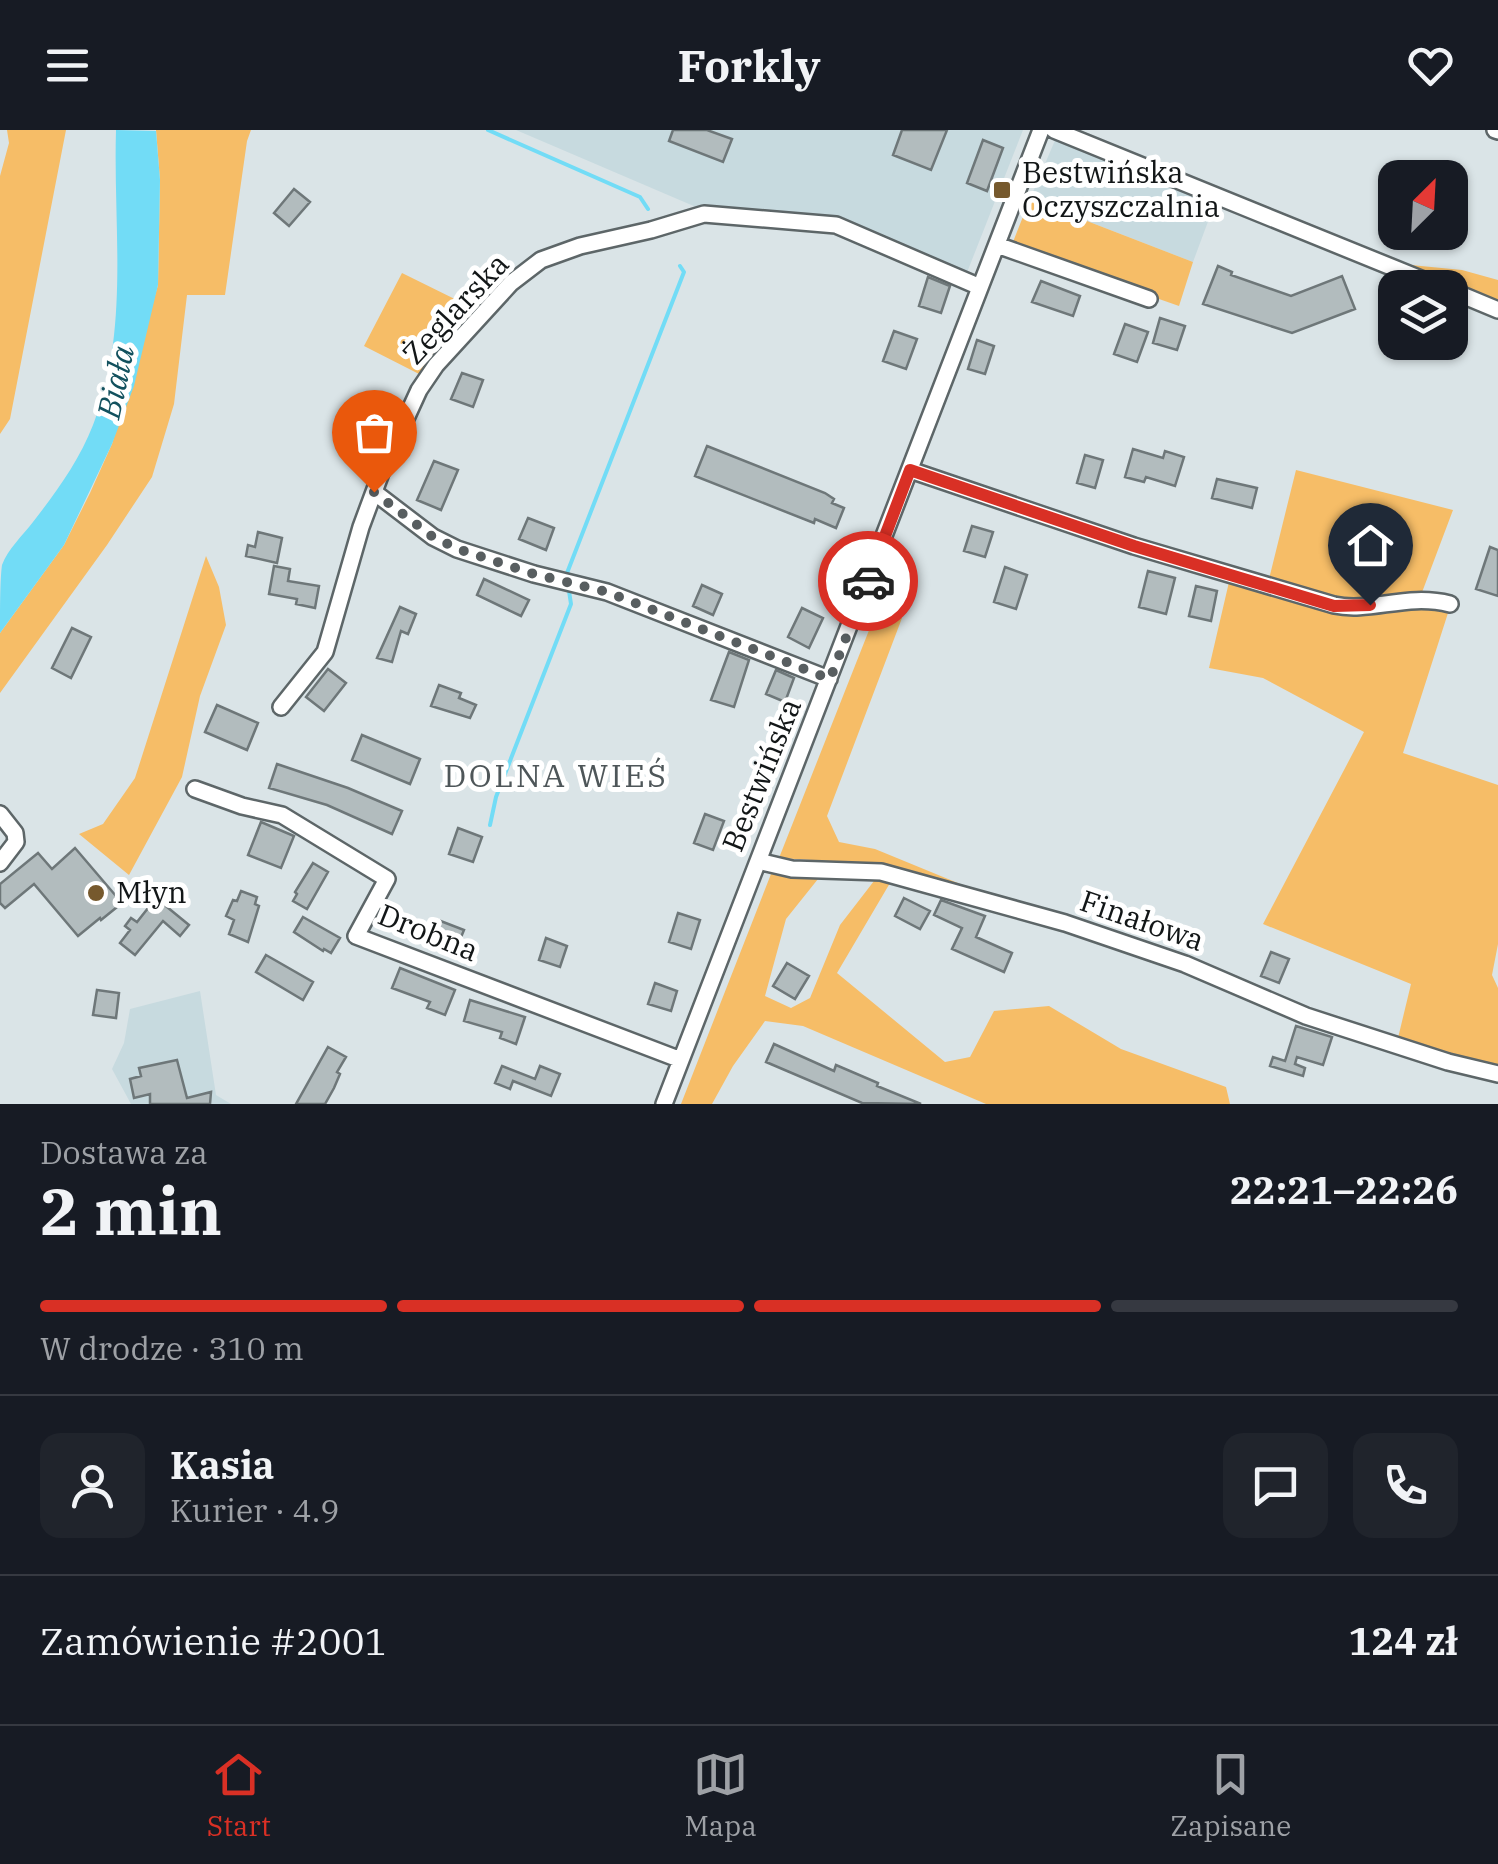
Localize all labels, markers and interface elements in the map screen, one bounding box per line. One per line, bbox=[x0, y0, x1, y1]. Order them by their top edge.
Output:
text: Forkly bbox=[677, 36, 821, 94]
icon: menu bbox=[40, 38, 95, 93]
icon: heart bbox=[1403, 38, 1458, 93]
place label: Bestwińska Oczyszczalnia bbox=[1022, 152, 1220, 225]
north arrow bbox=[1378, 160, 1468, 250]
map controls bbox=[1378, 160, 1468, 360]
marker: Bestwińska Oczyszczalnia bbox=[991, 179, 1013, 201]
street label: Żeglarska bbox=[393, 244, 516, 372]
button: layers bbox=[1378, 270, 1468, 360]
water label: Biała bbox=[87, 341, 143, 423]
pin bbox=[332, 390, 417, 493]
icon: bag bbox=[347, 405, 402, 460]
pin bbox=[1328, 503, 1413, 606]
icon: home bbox=[1343, 518, 1398, 573]
courier bbox=[818, 531, 918, 631]
icon: car bbox=[841, 554, 896, 609]
street label: Bestwińska bbox=[712, 692, 809, 857]
district label: DOLNA WIEŚ bbox=[443, 754, 669, 796]
place label: Młyn bbox=[116, 872, 187, 911]
street label: Finałowa bbox=[1075, 880, 1210, 959]
marker: Młyn bbox=[85, 882, 107, 904]
street label: Drobna bbox=[373, 894, 484, 969]
text: Dostawa za bbox=[40, 1131, 208, 1173]
text: 22:21–22:26 bbox=[1230, 1165, 1458, 1214]
text: 2 min bbox=[40, 1168, 222, 1253]
text: W drodze · 310 m bbox=[40, 1327, 304, 1369]
button: person bbox=[40, 1433, 145, 1538]
button: chat bbox=[1223, 1433, 1328, 1538]
button: phone bbox=[1353, 1433, 1458, 1538]
text: Kasia bbox=[170, 1440, 274, 1489]
text: Kurier · 4.9 bbox=[170, 1489, 339, 1531]
text: Zamówienie #2001 bbox=[40, 1616, 387, 1665]
text: 124 zł bbox=[1349, 1616, 1458, 1665]
tab: Start bbox=[207, 1747, 271, 1844]
tab: Mapa bbox=[684, 1747, 757, 1844]
tab: Zapisane bbox=[1170, 1747, 1291, 1844]

